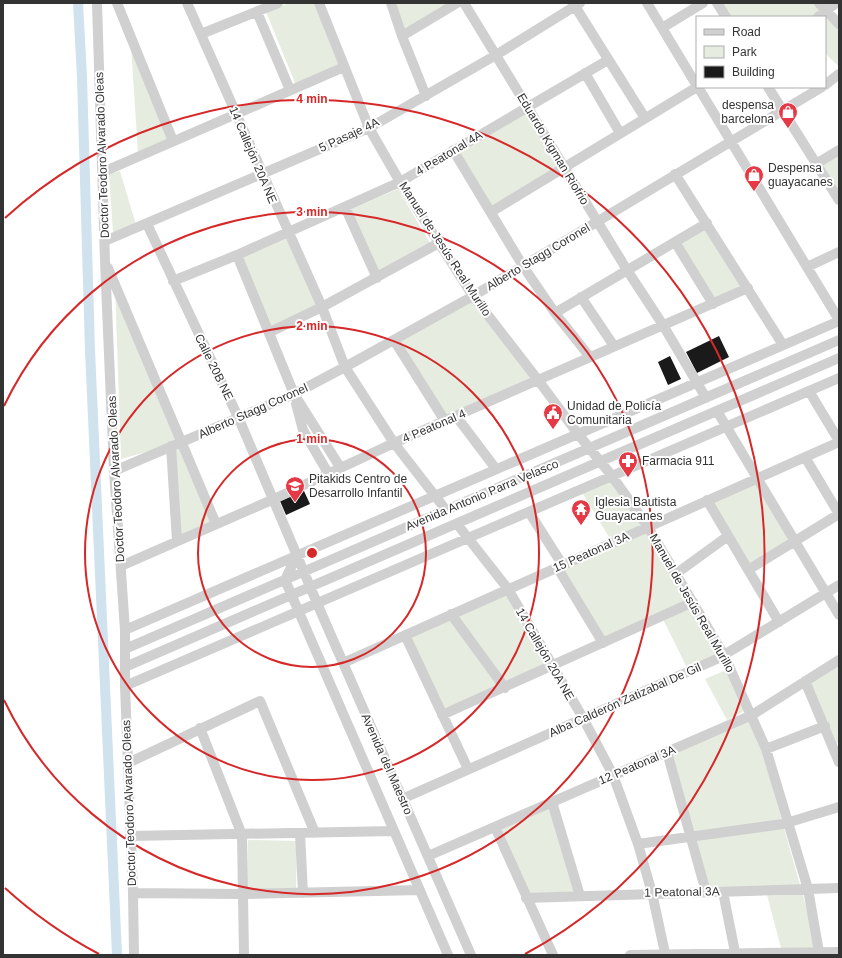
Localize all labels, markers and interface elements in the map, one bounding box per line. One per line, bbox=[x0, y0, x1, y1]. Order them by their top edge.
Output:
legend bbox=[696, 16, 826, 88]
text: Road bbox=[732, 25, 761, 39]
text: Park bbox=[732, 45, 758, 59]
text: Building bbox=[732, 65, 775, 79]
street label: Doctor Teodoro Alvarado Oleas bbox=[92, 72, 112, 238]
street label: Eduardo Kigman Riofrio bbox=[514, 91, 592, 207]
text: 4 min bbox=[296, 92, 328, 106]
place label: despensa barcelona bbox=[721, 98, 774, 126]
shop icon: despensa barcelona bbox=[777, 101, 799, 129]
street label: 14 Callejón 20A NE bbox=[226, 104, 280, 206]
street label: 5 Pasaje 4A bbox=[317, 115, 381, 155]
street label: 4 Peatonal 4A bbox=[413, 128, 485, 178]
place label: Despensa guayacanes bbox=[768, 161, 833, 189]
shop icon: Despensa guayacanes bbox=[743, 164, 765, 192]
street label: Manuel de Jesús Real Murillo bbox=[396, 179, 494, 319]
text: 3 min bbox=[296, 205, 328, 219]
street label: Alberto Stagg Coronel bbox=[484, 221, 592, 293]
text: 2 min bbox=[296, 319, 328, 333]
street label: Calle 20B NE bbox=[192, 332, 236, 402]
street label: Alberto Stagg Coronel bbox=[196, 381, 310, 441]
street label: Doctor Teodoro Alvarado Oleas bbox=[105, 395, 127, 563]
place label: Unidad de Policía Comunitaria bbox=[567, 399, 661, 427]
public building icon: Unidad de Policía Comunitaria bbox=[542, 402, 564, 430]
street label: 4 Peatonal 4 bbox=[400, 406, 468, 446]
text: 1 min bbox=[296, 432, 328, 446]
pharmacy icon: Farmacia 911 bbox=[617, 450, 639, 478]
place label: Farmacia 911 bbox=[642, 454, 715, 468]
street label: Avenida Antonio Parra Velasco bbox=[404, 456, 561, 534]
place label: Pitakids Centro de Desarrollo Infantil bbox=[309, 472, 407, 500]
school or university icon: Pitakids Centro de Desarrollo Infantil bbox=[284, 475, 306, 503]
place label: Iglesia Bautista Guayacanes bbox=[595, 495, 677, 523]
temple icon: Iglesia Bautista Guayacanes bbox=[570, 498, 592, 526]
street label: 15 Peatonal 3A bbox=[551, 529, 631, 575]
street label: Manuel de Jesús Real Murillo bbox=[647, 531, 738, 675]
centre of rings bbox=[305, 546, 319, 560]
street label: 14 Callejón 20A NE bbox=[513, 605, 577, 703]
street label: Alba Calderón Zatizabal De Gil bbox=[547, 660, 703, 740]
street label: Avenida del Maestro bbox=[358, 711, 416, 817]
street label: Doctor Teodoro Alvarado Oleas bbox=[119, 720, 139, 886]
street label: 12 Peatonal 3A bbox=[596, 743, 678, 787]
street label: 1 Peatonal 3A bbox=[644, 884, 720, 900]

